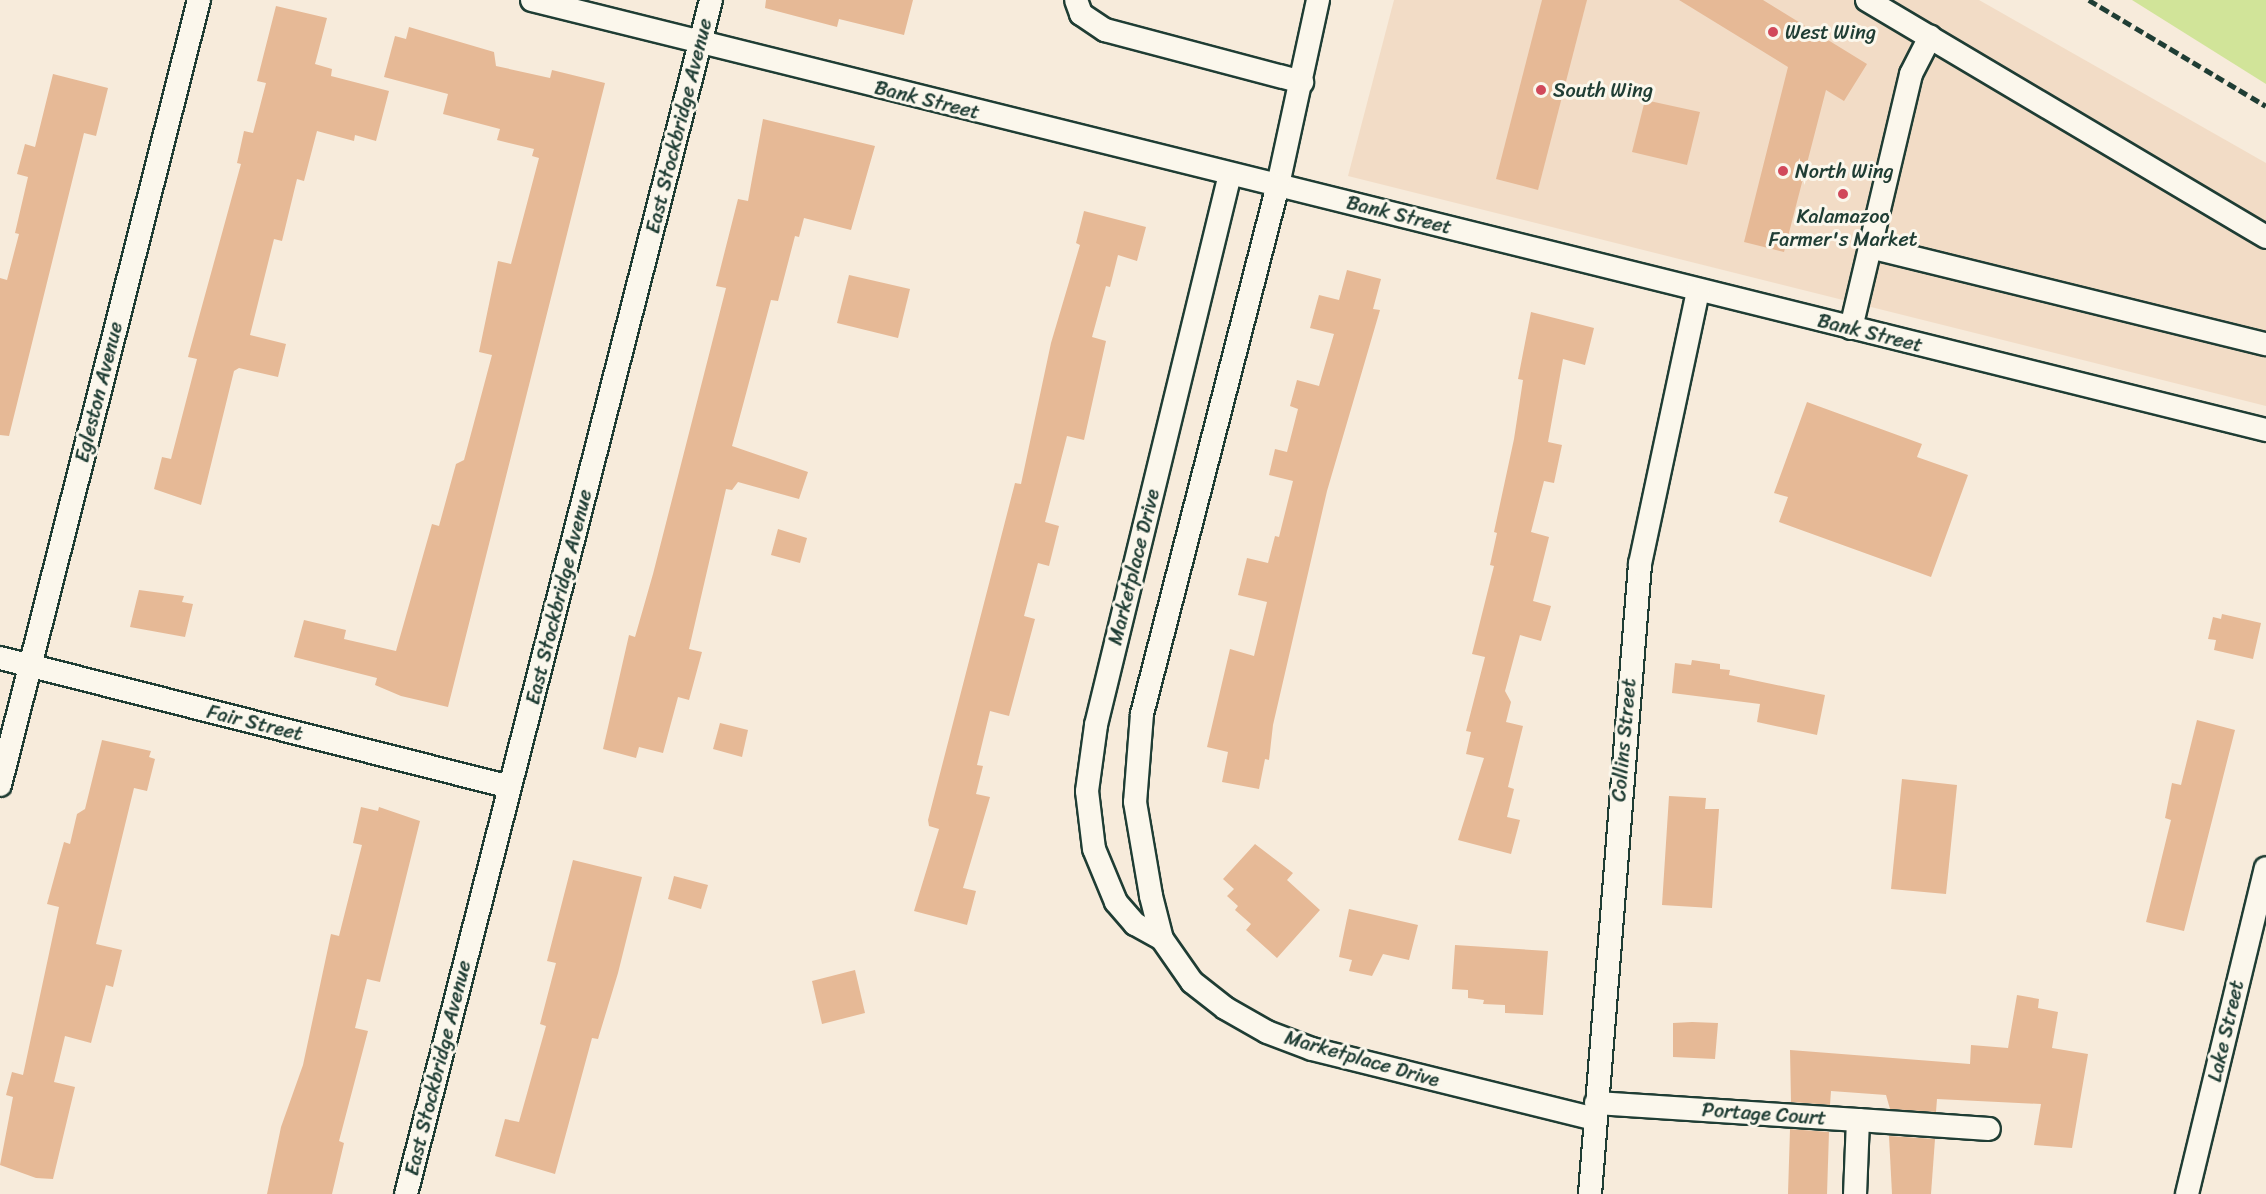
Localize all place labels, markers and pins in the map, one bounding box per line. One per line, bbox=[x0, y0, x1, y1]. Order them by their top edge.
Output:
place label: West Wing bbox=[1785, 20, 1876, 44]
marker: West Wing bbox=[1766, 25, 1780, 39]
place label: South Wing bbox=[1553, 78, 1653, 102]
marker: South Wing bbox=[1534, 83, 1548, 97]
place label: North Wing bbox=[1795, 159, 1893, 183]
marker: North Wing bbox=[1776, 164, 1790, 178]
marker: Kalamazoo Farmer's Market bbox=[1836, 187, 1850, 201]
place label: Kalamazoo Farmer's Market bbox=[1769, 204, 1917, 251]

